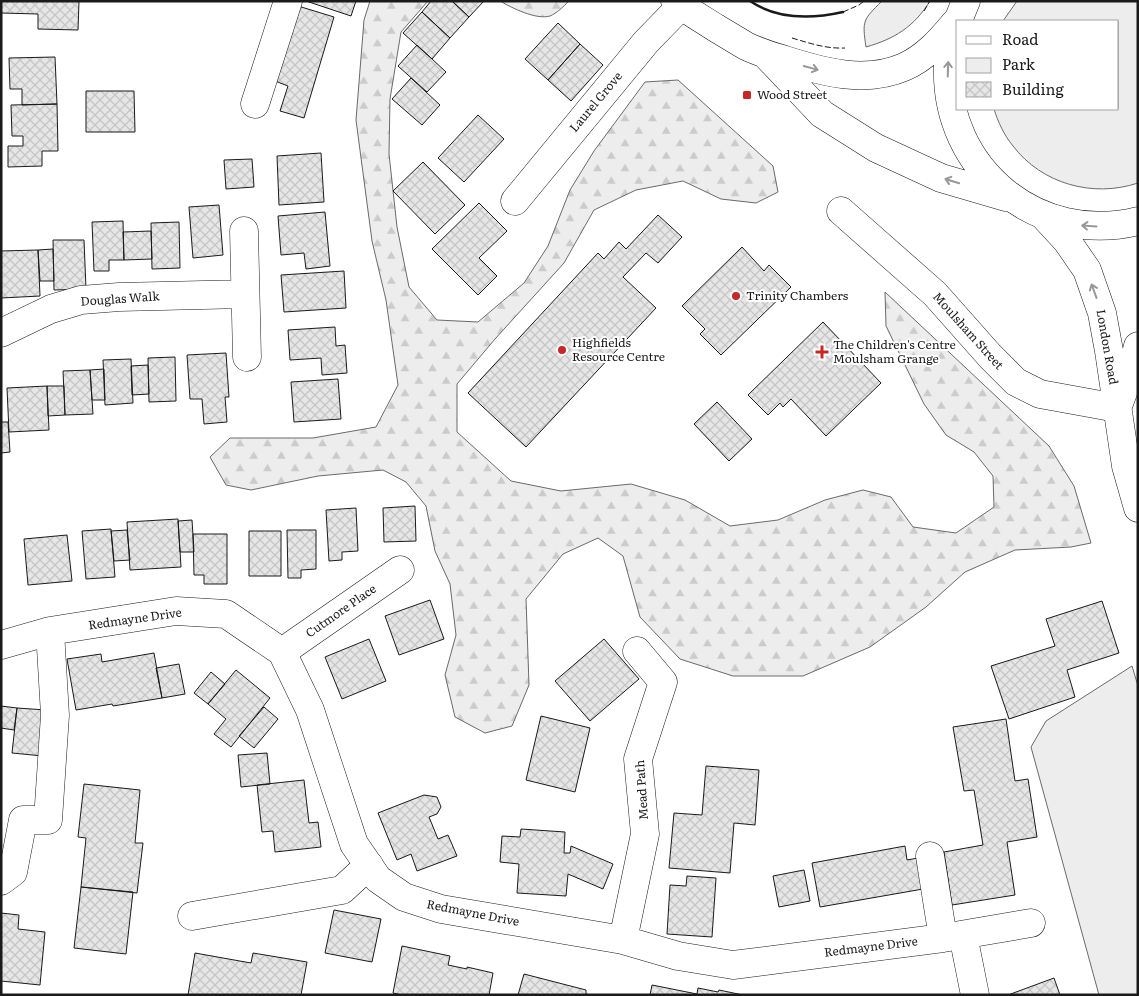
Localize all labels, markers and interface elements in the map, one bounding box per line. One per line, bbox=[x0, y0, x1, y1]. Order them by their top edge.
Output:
legend bbox=[956, 20, 1119, 110]
text: Road bbox=[1002, 27, 1038, 50]
text: Park bbox=[1002, 52, 1036, 75]
one-way arrow bbox=[944, 61, 953, 77]
one-way arrow bbox=[802, 64, 818, 73]
street label: Laurel Grove bbox=[565, 67, 626, 135]
text: Building bbox=[1002, 77, 1064, 100]
place label: Wood Street bbox=[757, 85, 827, 103]
marker: Wood Street bbox=[741, 89, 753, 101]
one-way arrow bbox=[944, 175, 960, 185]
one-way arrow bbox=[1082, 221, 1098, 230]
one-way arrow bbox=[1089, 284, 1098, 300]
street label: Douglas Walk bbox=[80, 286, 161, 310]
place label: Trinity Chambers bbox=[746, 286, 849, 304]
street label: Moulsham Street bbox=[929, 288, 1008, 373]
marker: Trinity Chambers bbox=[730, 290, 742, 302]
street label: London Road bbox=[1093, 308, 1124, 386]
place label: Highfields Resource Centre bbox=[572, 333, 665, 365]
place label: The Children's Centre Moulsham Grange bbox=[833, 335, 956, 367]
marker: Highfields Resource Centre bbox=[556, 344, 568, 356]
marker: The Children's Centre Moulsham Grange bbox=[815, 345, 829, 359]
street label: Cutmore Place bbox=[301, 579, 379, 641]
street label: Redmayne Drive bbox=[87, 603, 183, 633]
street label: Mead Path bbox=[630, 759, 652, 821]
street label: Redmayne Drive bbox=[425, 894, 521, 930]
street label: Redmayne Drive bbox=[823, 931, 919, 961]

